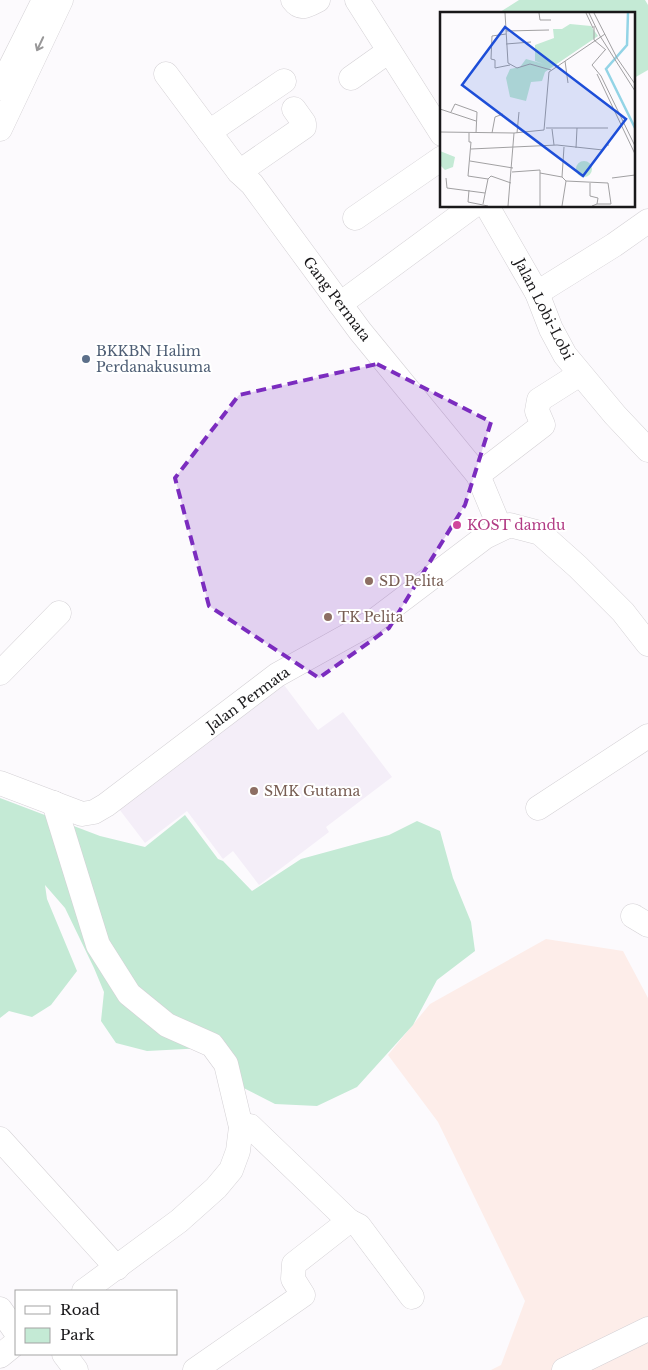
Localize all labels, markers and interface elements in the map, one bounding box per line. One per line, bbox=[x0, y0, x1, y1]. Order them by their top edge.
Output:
inset map bbox=[440, 12, 636, 208]
one-way arrow bbox=[35, 36, 45, 51]
street label: Gang Permata bbox=[299, 253, 375, 345]
street label: Jalan Lobi-Lobi bbox=[510, 253, 577, 363]
place label: BKKBN Halim Perdanakusuma bbox=[96, 342, 211, 376]
marker: BKKBN Halim Perdanakusuma bbox=[80, 353, 92, 365]
place label: KOST damdu bbox=[467, 516, 566, 534]
marker: KOST damdu bbox=[451, 519, 463, 531]
place label: SD Pelita bbox=[379, 572, 444, 590]
marker: SD Pelita bbox=[363, 575, 375, 587]
place label: TK Pelita bbox=[338, 608, 404, 626]
marker: TK Pelita bbox=[322, 611, 334, 623]
street label: Jalan Permata bbox=[201, 663, 293, 736]
place label: SMK Gutama bbox=[264, 782, 361, 800]
marker: SMK Gutama bbox=[248, 785, 260, 797]
legend bbox=[15, 1290, 178, 1355]
text: Road bbox=[60, 1300, 100, 1319]
text: Park bbox=[60, 1325, 96, 1344]

